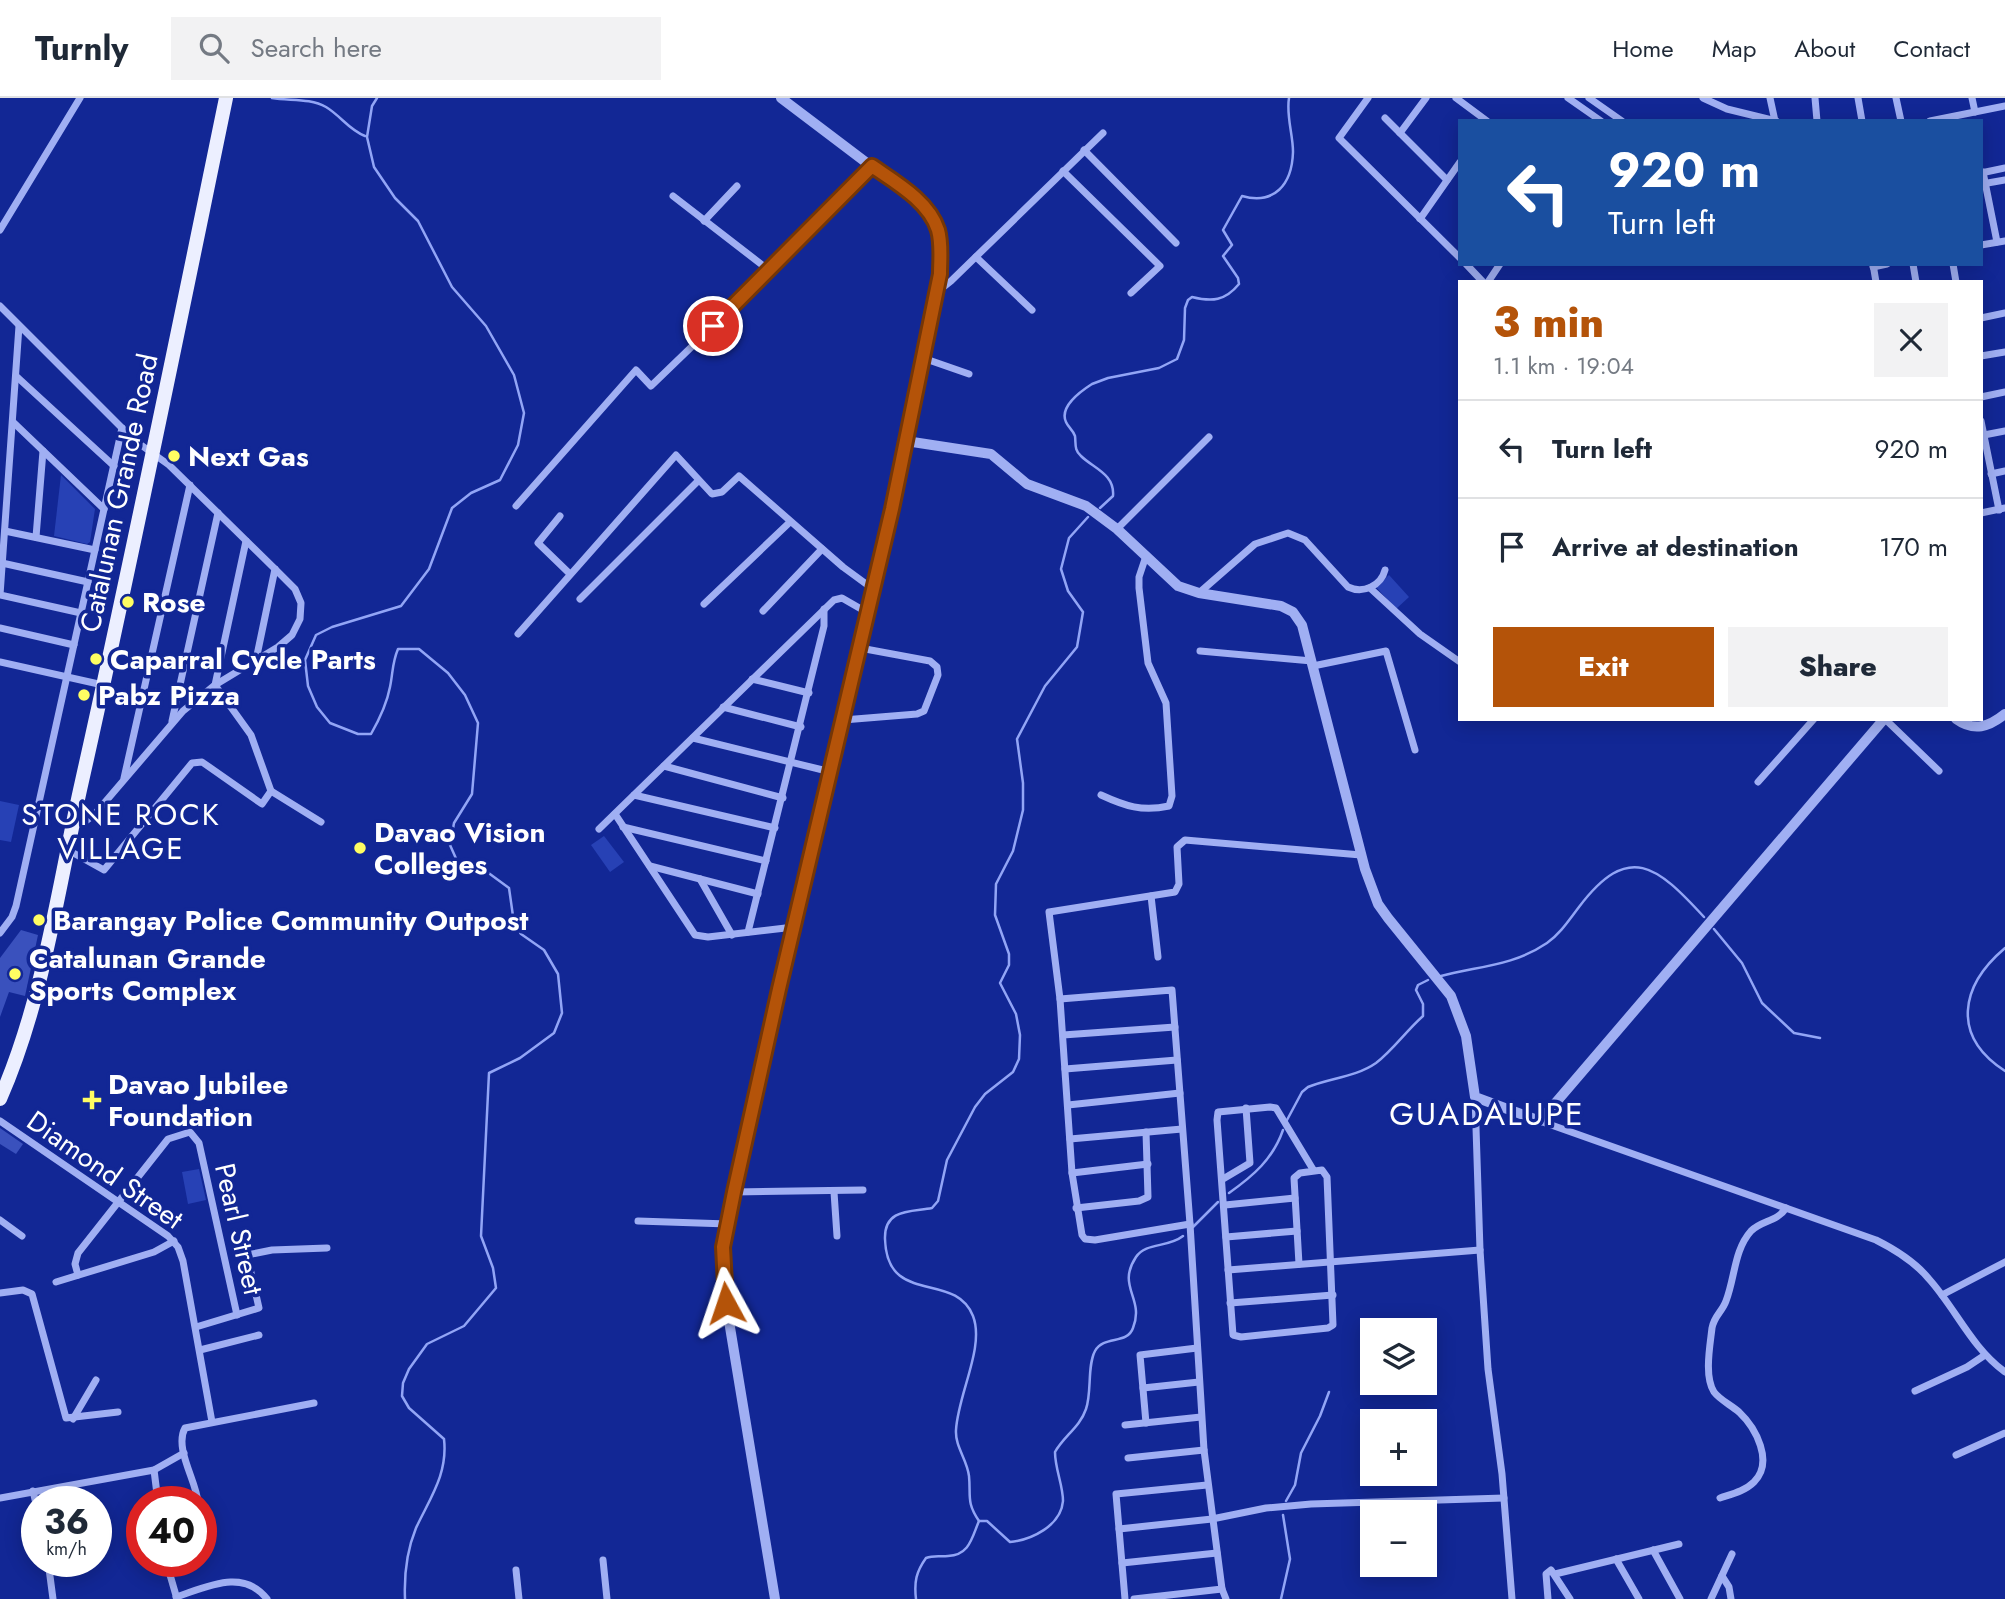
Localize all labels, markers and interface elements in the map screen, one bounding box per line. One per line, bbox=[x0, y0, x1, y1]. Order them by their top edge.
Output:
search box bbox=[171, 17, 661, 80]
text: Turnly bbox=[35, 25, 129, 72]
icon: search bbox=[195, 29, 233, 67]
text: Search here bbox=[251, 29, 382, 67]
text: Home bbox=[1612, 31, 1674, 66]
text: Map bbox=[1712, 31, 1756, 66]
text: About bbox=[1794, 31, 1855, 66]
text: Contact bbox=[1893, 31, 1970, 66]
text: 920 m bbox=[1608, 135, 1760, 205]
icon: left bbox=[1493, 147, 1584, 238]
text: Turn left bbox=[1608, 200, 1715, 246]
text: 3 min bbox=[1493, 292, 1604, 353]
pin bbox=[683, 296, 743, 356]
button: close bbox=[1874, 303, 1948, 377]
icon: arrive bbox=[694, 307, 732, 345]
text: 1.1 km · 19:04 bbox=[1493, 349, 1634, 383]
street label: Catalunan Grande Road bbox=[69, 350, 169, 636]
icon: left bbox=[1493, 430, 1531, 468]
text: Turn left bbox=[1552, 430, 1652, 468]
text: 920 m bbox=[1875, 430, 1948, 468]
place label: Next Gas bbox=[188, 436, 309, 477]
marker: Next Gas bbox=[166, 448, 182, 464]
icon: arrive bbox=[1493, 528, 1531, 566]
text: Arrive at destination bbox=[1552, 528, 1799, 566]
text: 170 m bbox=[1879, 528, 1948, 566]
place label: Rose bbox=[142, 582, 205, 623]
marker: Rose bbox=[120, 594, 136, 610]
button: Exit bbox=[1493, 627, 1714, 707]
button: Share bbox=[1728, 627, 1948, 707]
place label: Caparral Cycle Parts bbox=[110, 639, 376, 680]
marker: Caparral Cycle Parts bbox=[88, 651, 104, 667]
place label: Pabz Pizza bbox=[98, 675, 240, 716]
marker: Pabz Pizza bbox=[76, 687, 92, 703]
district label: STONE ROCK VILLAGE bbox=[21, 793, 221, 870]
place label: Davao Vision Colleges bbox=[374, 812, 546, 885]
marker: Davao Vision Colleges bbox=[352, 840, 368, 856]
place label: Barangay Police Community Outpost bbox=[53, 900, 529, 941]
marker: Barangay Police Community Outpost bbox=[31, 912, 47, 928]
place label: Catalunan Grande Sports Complex bbox=[29, 938, 266, 1011]
marker: Catalunan Grande Sports Complex bbox=[7, 966, 23, 982]
place label: Davao Jubilee Foundation bbox=[108, 1064, 288, 1137]
marker: Davao Jubilee Foundation bbox=[82, 1090, 102, 1110]
district label: GUADALUPE bbox=[1389, 1091, 1585, 1137]
street label: Diamond Street bbox=[18, 1101, 192, 1239]
street label: Pearl Street bbox=[204, 1159, 274, 1299]
position arrow bbox=[689, 1266, 763, 1340]
map controls bbox=[1360, 1318, 1437, 1577]
button: layers bbox=[1360, 1318, 1437, 1395]
button: + bbox=[1360, 1409, 1437, 1486]
speed limit sign: 40 bbox=[126, 1486, 217, 1577]
text: 36 bbox=[44, 1497, 89, 1547]
button: − bbox=[1360, 1500, 1437, 1577]
text: km/h bbox=[46, 1536, 87, 1562]

